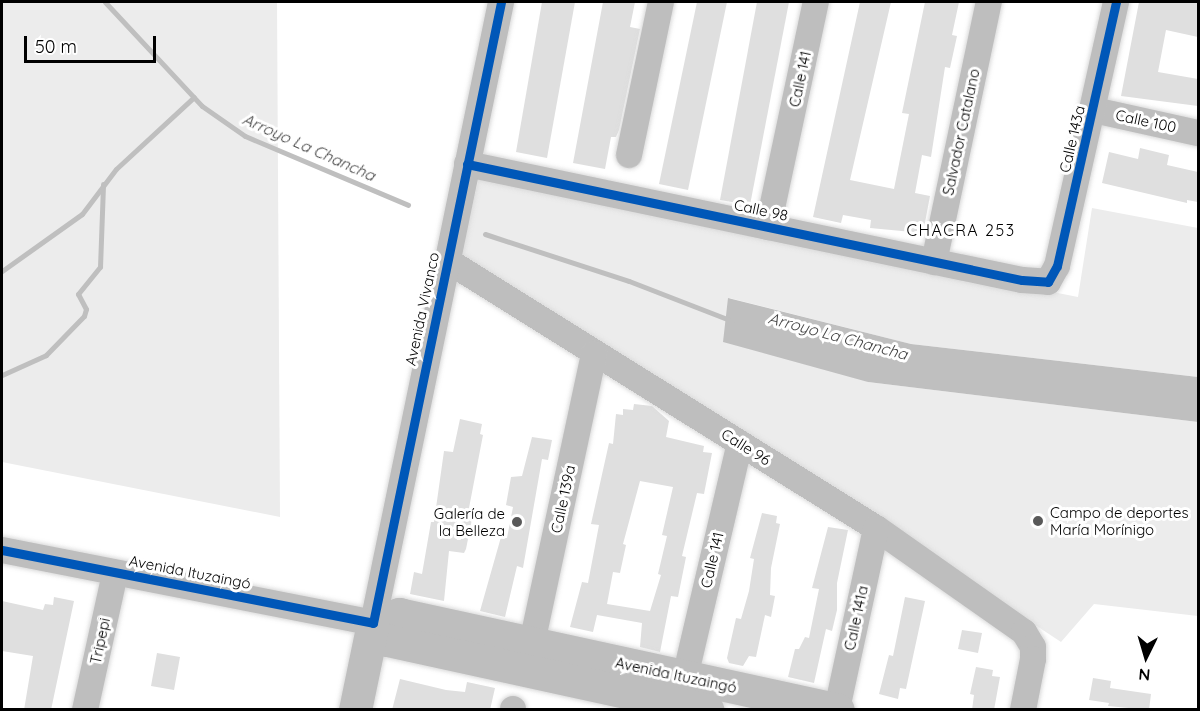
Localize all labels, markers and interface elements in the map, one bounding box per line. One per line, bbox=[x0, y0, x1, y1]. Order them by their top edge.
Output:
scale bar bbox=[27, 24, 159, 62]
text: 50 m bbox=[35, 35, 77, 58]
street label: Calle 141 bbox=[785, 49, 815, 109]
street label: Salvador Catalano bbox=[939, 67, 983, 197]
street label: Calle 143a bbox=[1056, 104, 1088, 174]
street label: Calle 100 bbox=[1114, 106, 1178, 136]
water label: Arroyo La Chancha bbox=[240, 109, 378, 185]
street label: Calle 98 bbox=[732, 196, 790, 224]
district label: CHACRA 253 bbox=[906, 220, 1016, 240]
street label: Avenida Vivanco bbox=[401, 251, 443, 367]
water label: Arroyo La Chancha bbox=[766, 308, 910, 364]
street label: Calle 96 bbox=[718, 425, 774, 469]
street label: Calle 139a bbox=[547, 463, 579, 535]
place label: Campo de deportes María Morínigo bbox=[1050, 503, 1188, 538]
place label: Galería de la Belleza bbox=[434, 504, 505, 539]
marker: Campo de deportes María Morínigo bbox=[1031, 514, 1045, 528]
marker: Galería de la Belleza bbox=[510, 515, 524, 529]
street label: Calle 141 bbox=[697, 530, 727, 590]
street label: Avenida Ituzaingó bbox=[128, 551, 252, 593]
street label: Calle 141a bbox=[840, 584, 872, 652]
street label: Tripepi bbox=[86, 616, 114, 666]
north arrow bbox=[1116, 627, 1176, 687]
street label: Avenida Ituzaingó bbox=[614, 653, 738, 697]
text: N bbox=[1138, 664, 1151, 685]

